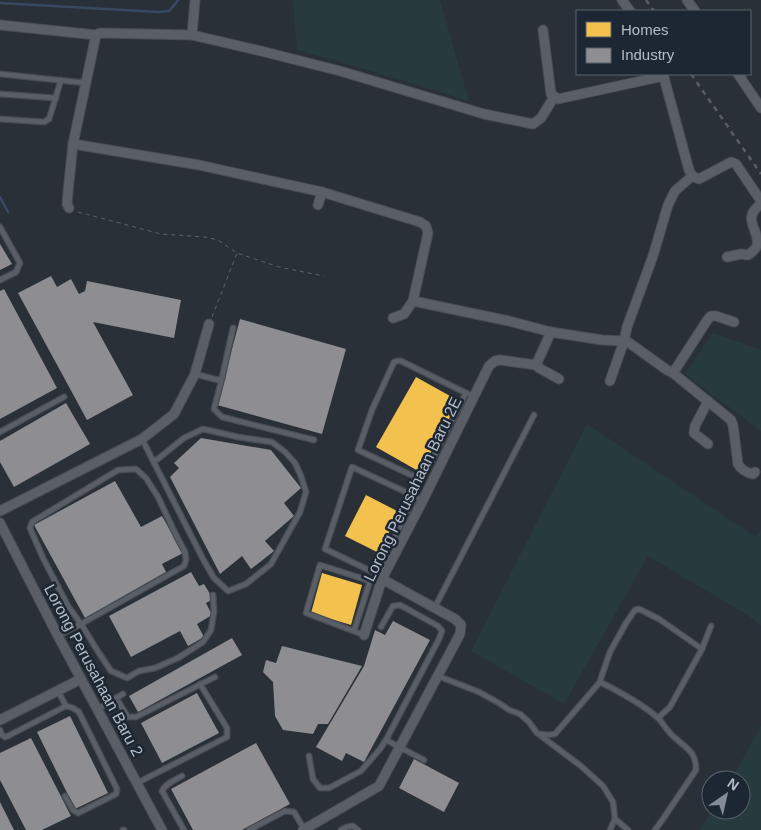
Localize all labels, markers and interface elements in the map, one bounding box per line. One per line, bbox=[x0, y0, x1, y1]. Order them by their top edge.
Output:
legend bbox=[576, 10, 751, 75]
text: Homes bbox=[621, 21, 669, 38]
text: Industry bbox=[621, 46, 675, 63]
street label: Lorong Perusahaan Baru 2E bbox=[360, 394, 465, 584]
street label: Lorong Perusahaan Baru 2 bbox=[41, 581, 146, 759]
north arrow bbox=[701, 770, 751, 820]
text: N bbox=[725, 775, 742, 794]

